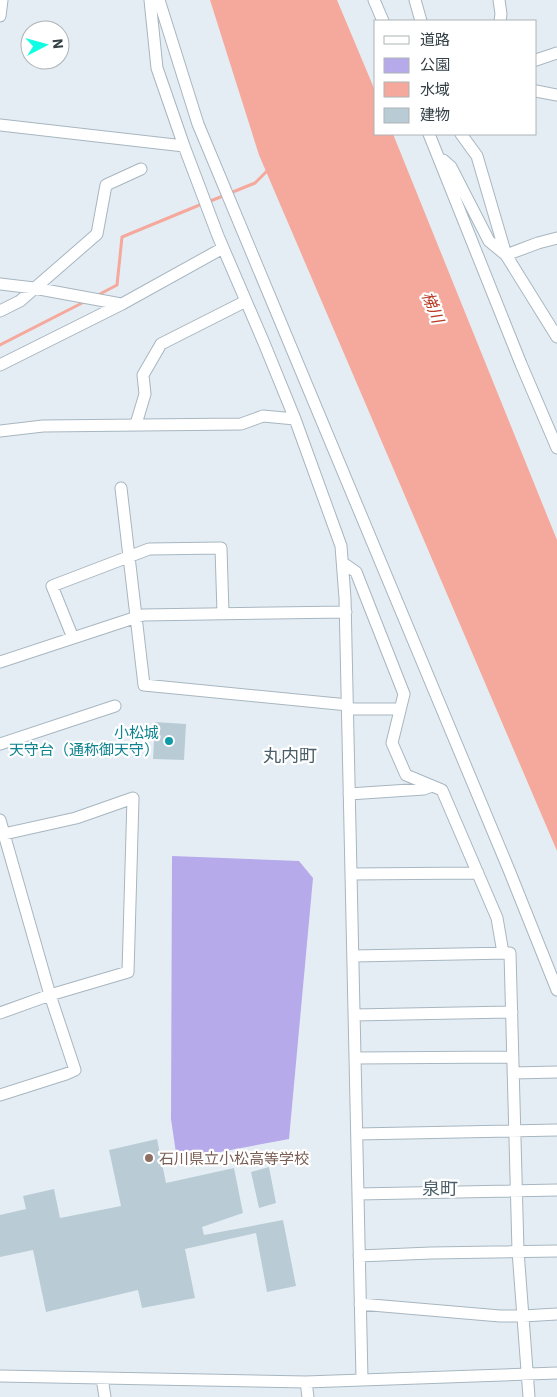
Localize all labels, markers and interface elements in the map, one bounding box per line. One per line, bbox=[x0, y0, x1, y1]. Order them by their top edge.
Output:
north arrow bbox=[20, 20, 70, 70]
legend bbox=[374, 20, 537, 135]
text: 道路 bbox=[420, 30, 450, 49]
text: N bbox=[48, 38, 67, 50]
text: 公園 bbox=[420, 55, 450, 74]
text: 水域 bbox=[420, 80, 450, 99]
text: 建物 bbox=[420, 105, 450, 124]
water label: 梯川 bbox=[418, 288, 449, 327]
place label: 小松城 天守台（通称御天守） bbox=[9, 723, 159, 759]
marker: 小松城 天守台（通称御天守） bbox=[163, 735, 175, 747]
district label: 丸内町 bbox=[263, 744, 317, 767]
place label: 石川県立小松高等学校 bbox=[159, 1149, 309, 1168]
marker: 石川県立小松高等学校 bbox=[143, 1152, 155, 1164]
district label: 泉町 bbox=[422, 1177, 458, 1200]

